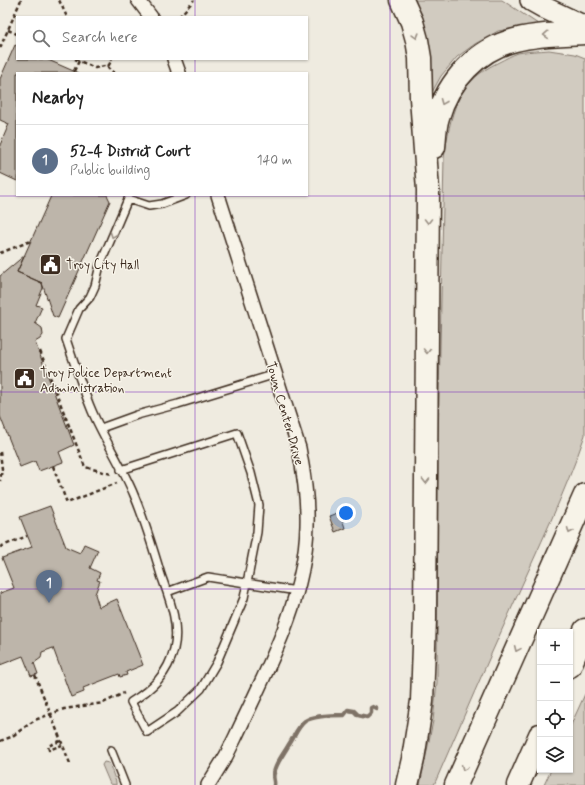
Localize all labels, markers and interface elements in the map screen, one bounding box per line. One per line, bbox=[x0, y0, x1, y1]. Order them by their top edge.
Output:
search box bbox=[16, 16, 308, 60]
icon: search bbox=[30, 27, 52, 49]
text: Search here bbox=[62, 28, 138, 48]
one-way arrow bbox=[543, 31, 549, 40]
one-way arrow bbox=[411, 32, 420, 39]
text: Nearby bbox=[32, 87, 84, 109]
one-way arrow bbox=[440, 99, 448, 106]
text: 52-4 District Court bbox=[70, 142, 191, 162]
text: 1 bbox=[42, 152, 48, 169]
text: 140 m bbox=[257, 152, 292, 169]
text: Public building bbox=[70, 162, 150, 179]
one-way arrow bbox=[424, 218, 432, 224]
one-way arrow bbox=[110, 232, 118, 239]
public building icon: Troy City Hall bbox=[38, 251, 64, 277]
place label: Troy City Hall bbox=[66, 257, 140, 274]
one-way arrow bbox=[423, 348, 431, 354]
street label: Town Center Drive bbox=[262, 360, 308, 467]
place label: Troy Police Department Administration bbox=[40, 365, 172, 397]
public building icon: Troy Police Department Administration bbox=[12, 366, 38, 392]
one-way arrow bbox=[422, 478, 430, 484]
your location bbox=[336, 503, 356, 523]
one-way arrow bbox=[566, 527, 574, 534]
pin: 1 bbox=[36, 570, 62, 603]
map controls bbox=[537, 629, 573, 773]
button: + bbox=[537, 629, 573, 665]
one-way arrow bbox=[514, 645, 522, 653]
button: − bbox=[537, 665, 573, 701]
button: locate bbox=[537, 701, 573, 737]
button: layers bbox=[537, 737, 573, 773]
one-way arrow bbox=[461, 764, 469, 771]

